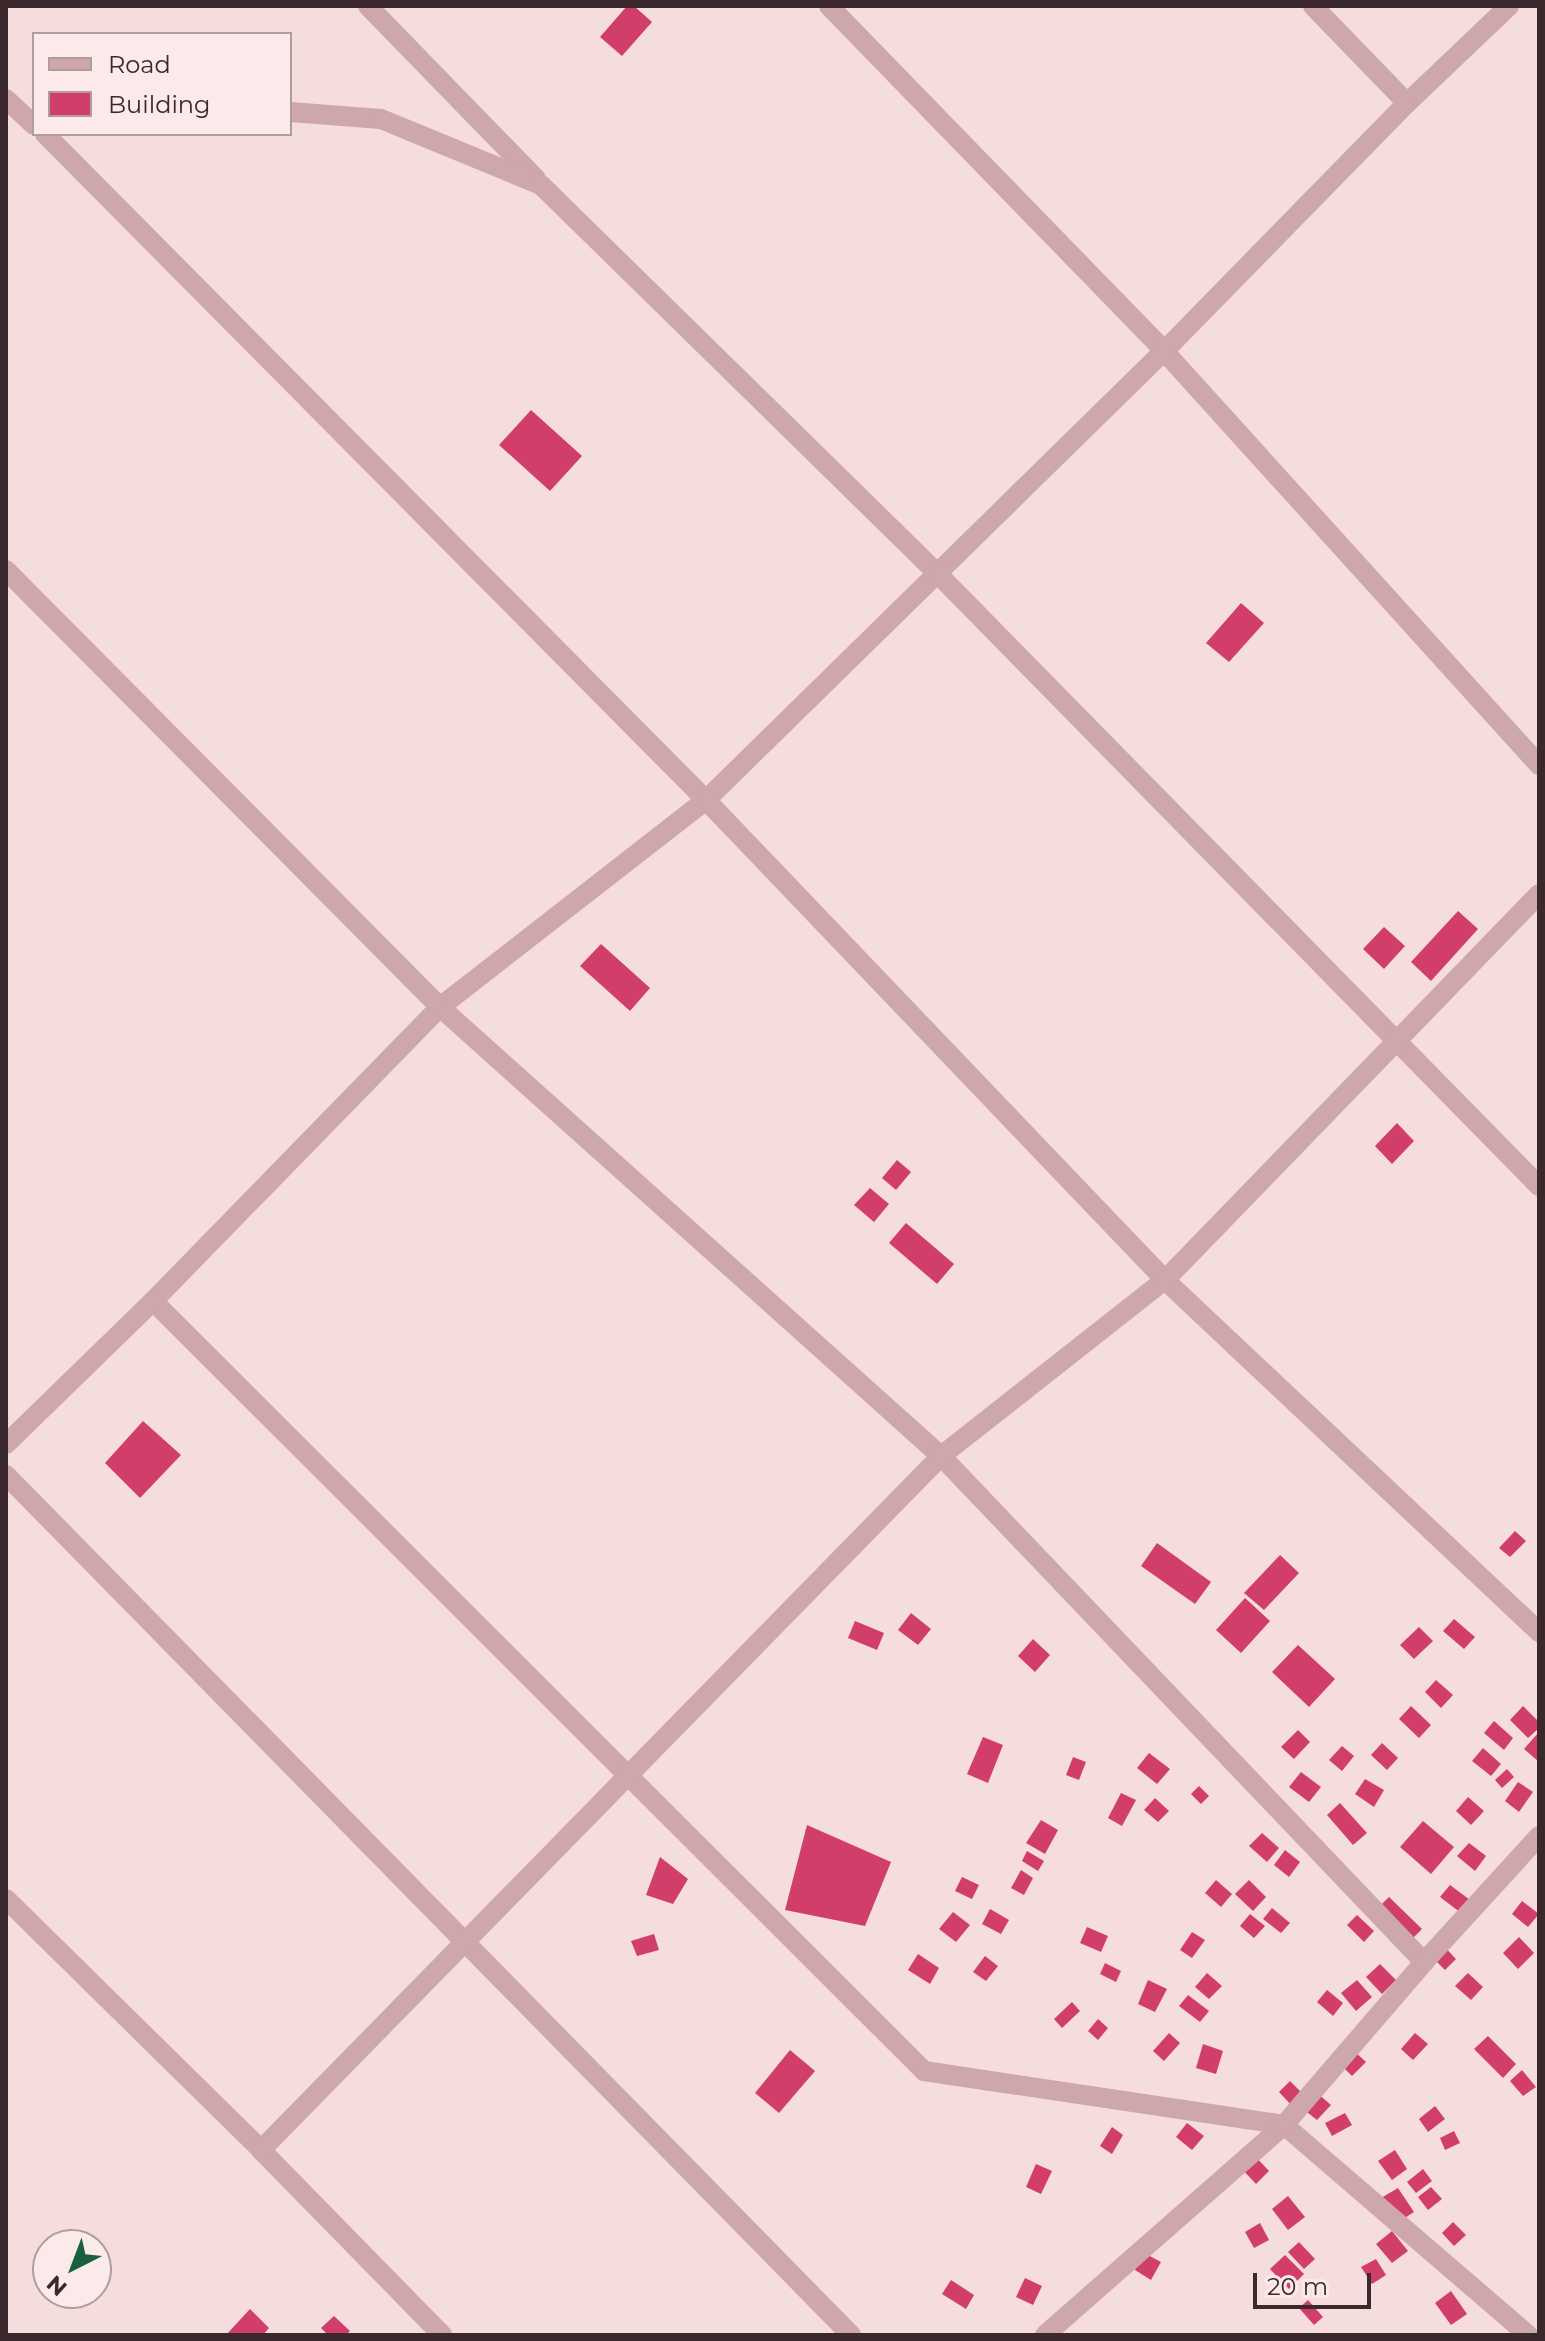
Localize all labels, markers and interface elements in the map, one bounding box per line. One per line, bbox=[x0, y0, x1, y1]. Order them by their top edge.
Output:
legend bbox=[32, 32, 292, 136]
text: Road bbox=[108, 50, 171, 79]
text: Building bbox=[108, 90, 211, 119]
north arrow bbox=[32, 2229, 112, 2309]
scale bar bbox=[1257, 2257, 1375, 2307]
text: N bbox=[41, 2270, 73, 2302]
text: 20 m bbox=[1267, 2272, 1328, 2301]

